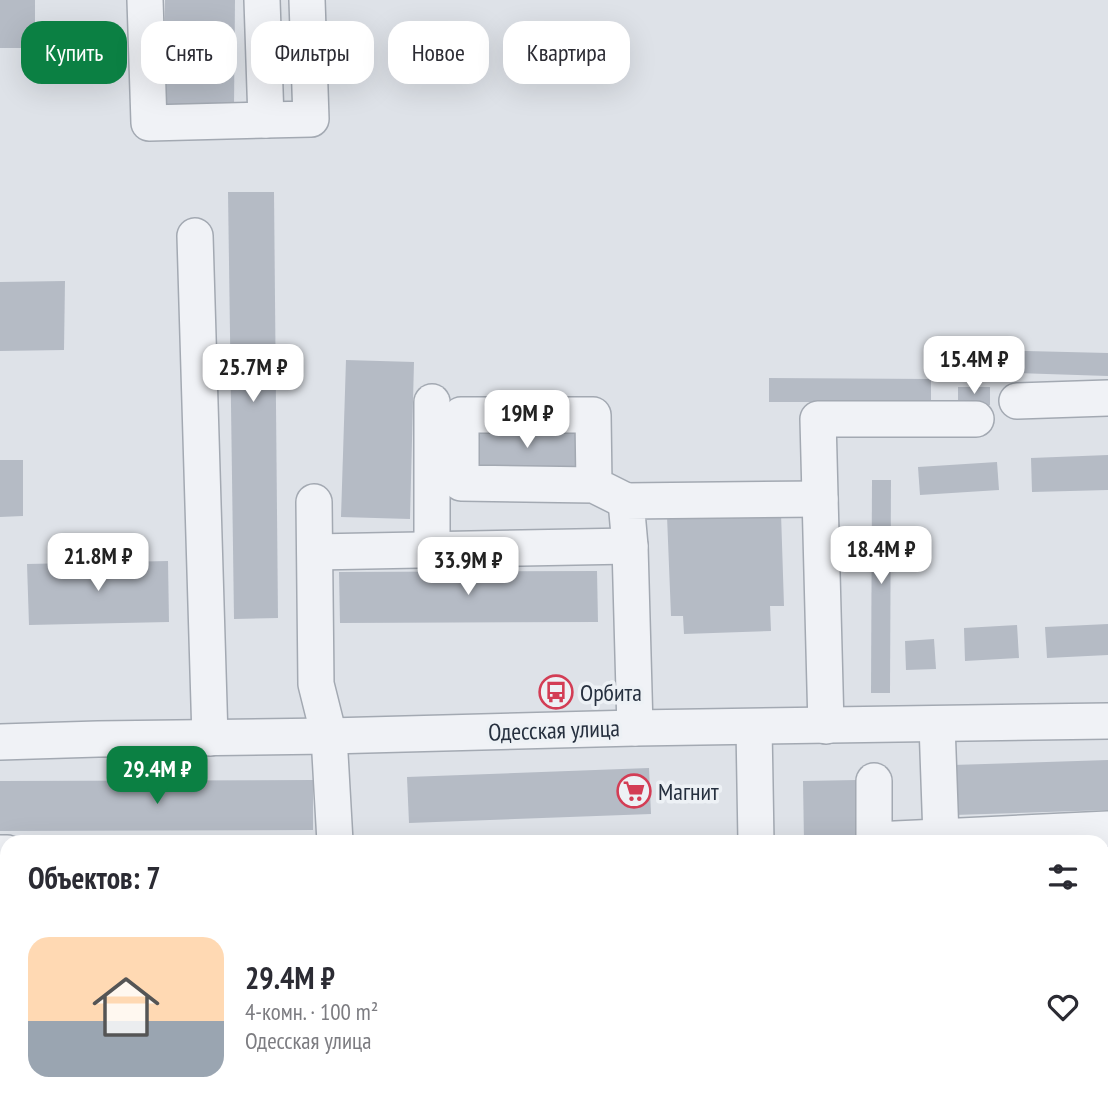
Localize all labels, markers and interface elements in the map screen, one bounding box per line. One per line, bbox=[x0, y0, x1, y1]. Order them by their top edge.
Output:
chip: Купить bbox=[21, 21, 127, 84]
chip: Снять bbox=[141, 21, 237, 84]
chip: Фильтры bbox=[251, 21, 374, 84]
chip: Новое bbox=[388, 21, 489, 84]
chip: Квартира bbox=[503, 21, 630, 84]
pin: 15.4M ₽ bbox=[909, 336, 1039, 396]
pin: 25.7M ₽ bbox=[188, 344, 318, 404]
text: 15.4M ₽ bbox=[940, 344, 1008, 373]
text: 25.7M ₽ bbox=[219, 352, 287, 381]
pin: 19M ₽ bbox=[478, 391, 576, 450]
text: 19M ₽ bbox=[501, 398, 553, 427]
pin: 18.4M ₽ bbox=[816, 526, 946, 586]
pin: 21.8M ₽ bbox=[33, 534, 163, 593]
text: 18.4M ₽ bbox=[847, 534, 915, 563]
pin: 33.9M ₽ bbox=[403, 538, 533, 597]
text: 21.8M ₽ bbox=[64, 541, 132, 570]
text: 33.9M ₽ bbox=[434, 545, 502, 574]
bus stop icon: Орбита bbox=[537, 673, 575, 711]
place label: Орбита bbox=[580, 677, 642, 708]
street label: Одесская улица bbox=[488, 712, 620, 748]
pin: 29.4M ₽ bbox=[92, 746, 222, 806]
text: 29.4M ₽ bbox=[123, 754, 191, 783]
supermarket icon: Магнит bbox=[615, 772, 653, 810]
place label: Магнит bbox=[658, 776, 719, 807]
text: Объектов: 7 bbox=[28, 858, 161, 897]
icon: filters bbox=[1044, 858, 1082, 896]
text: 29.4M ₽ bbox=[245, 958, 335, 997]
icon: home bbox=[84, 965, 168, 1049]
icon: heart bbox=[1044, 988, 1082, 1026]
text: 4-комн. · 100 m² bbox=[245, 997, 378, 1026]
text: Одесская улица bbox=[245, 1026, 371, 1055]

